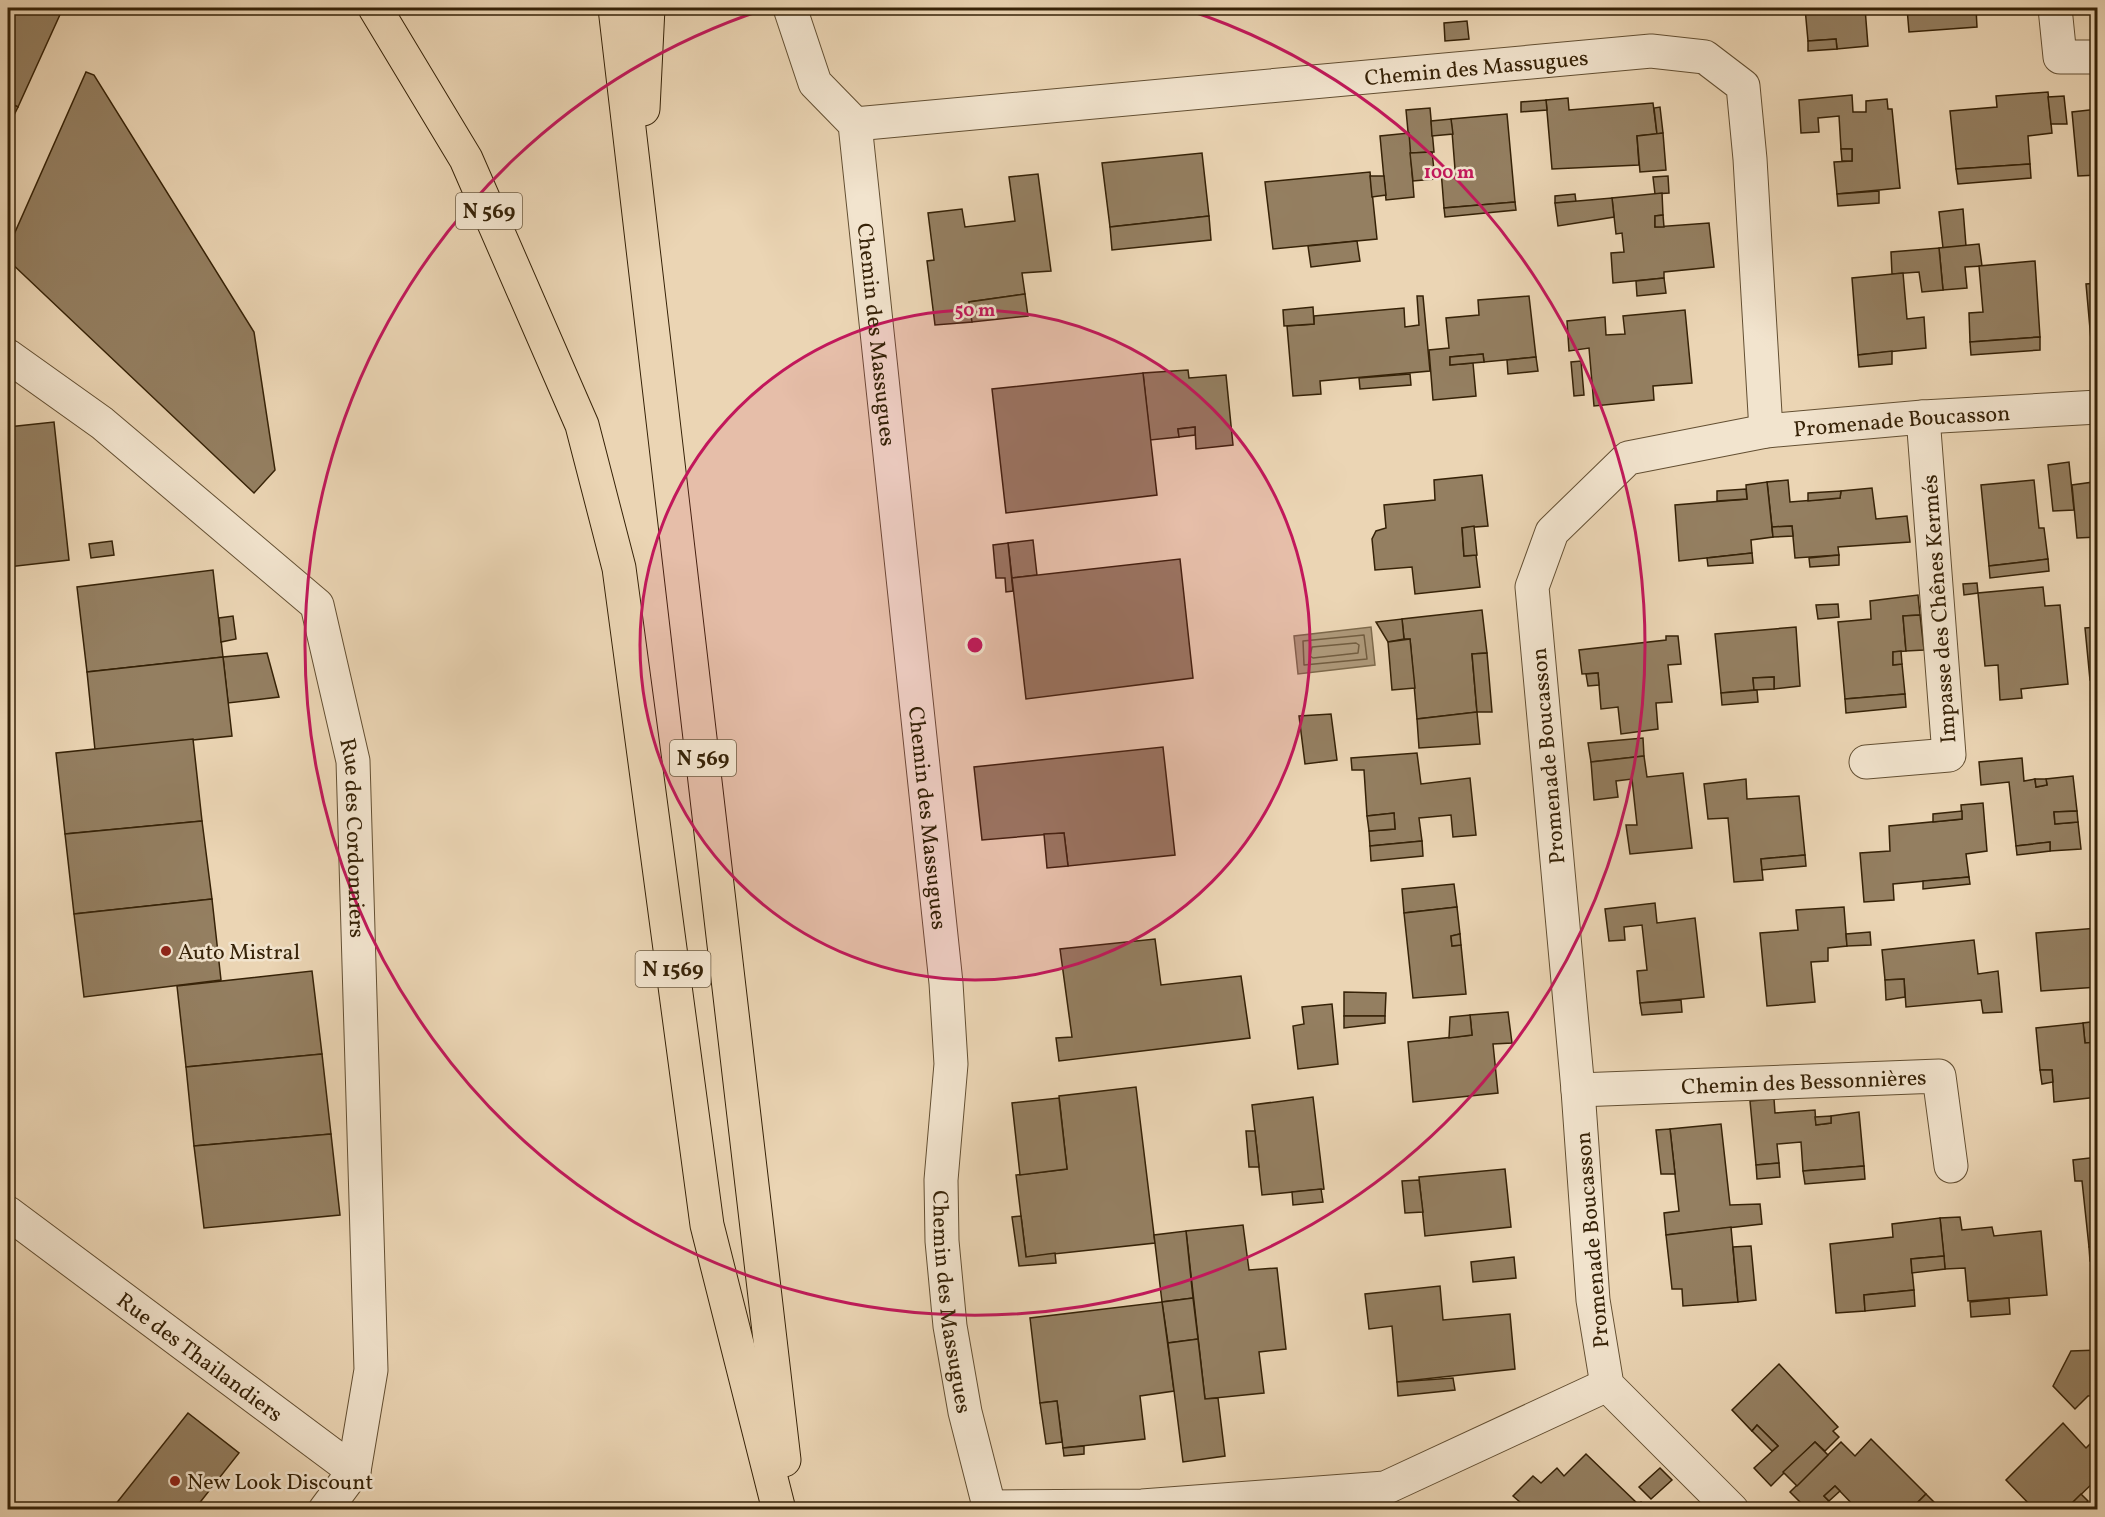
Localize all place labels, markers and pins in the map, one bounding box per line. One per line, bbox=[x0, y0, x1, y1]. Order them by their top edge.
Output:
centre of rings bbox=[965, 635, 985, 655]
place label: Auto Mistral bbox=[178, 938, 300, 969]
marker: Auto Mistral bbox=[159, 944, 173, 958]
place label: New Look Discount bbox=[187, 1468, 373, 1499]
marker: New Look Discount bbox=[168, 1474, 182, 1488]

